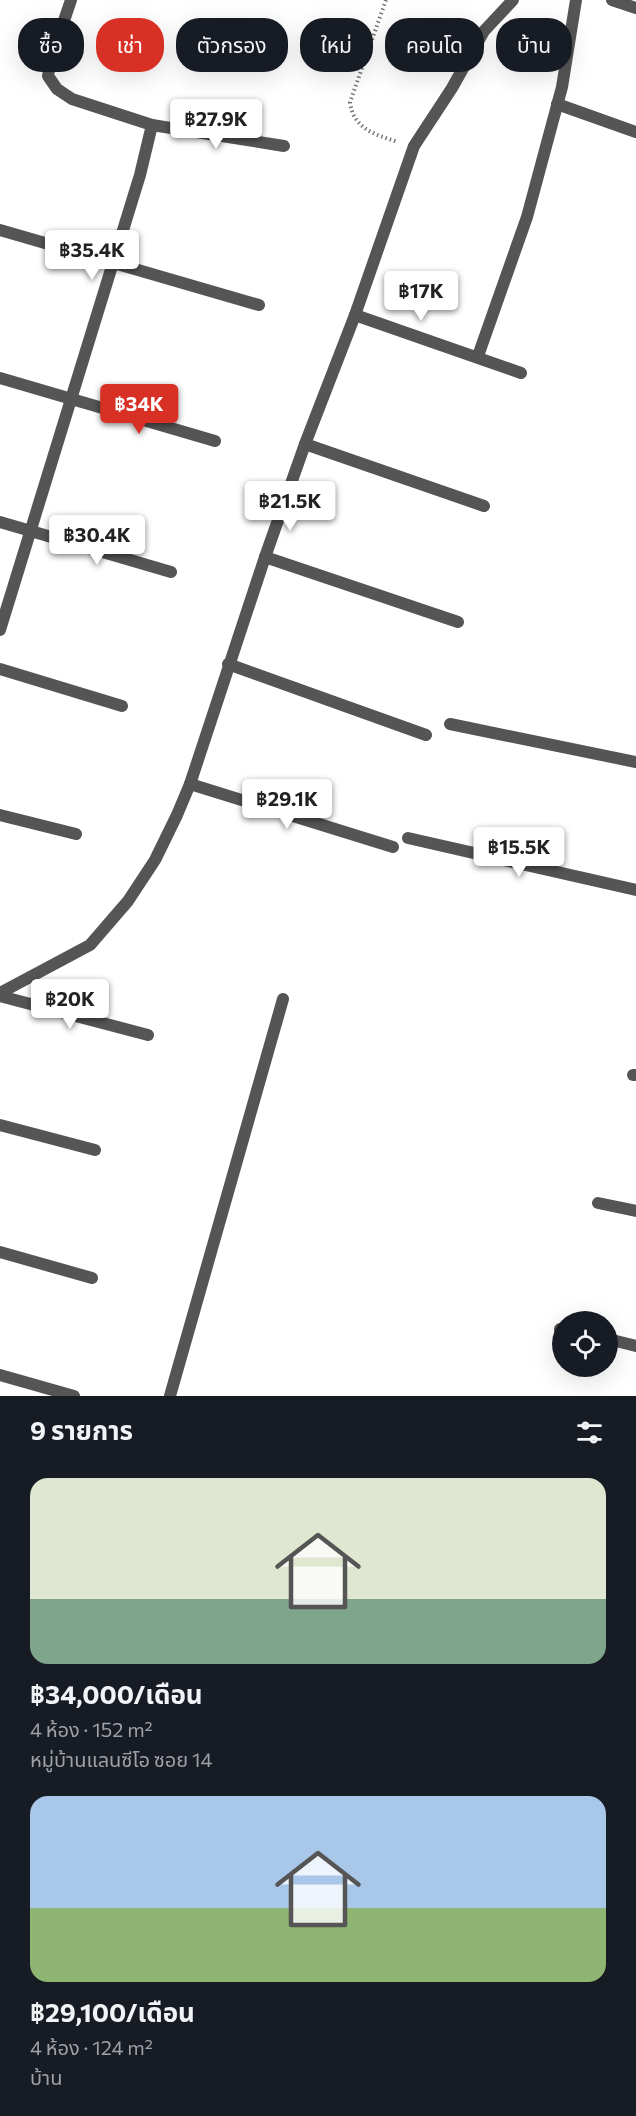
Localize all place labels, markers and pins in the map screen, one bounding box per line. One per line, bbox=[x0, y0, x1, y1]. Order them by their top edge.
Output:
pin: ฿27.9K bbox=[167, 99, 265, 150]
pin: ฿35.4K bbox=[43, 230, 141, 281]
pin: ฿17K bbox=[385, 271, 457, 322]
pin: ฿34K bbox=[103, 384, 175, 435]
pin: ฿21.5K bbox=[241, 481, 339, 532]
pin: ฿30.4K bbox=[48, 515, 146, 566]
pin: ฿29.1K bbox=[238, 779, 336, 830]
pin: ฿15.5K bbox=[470, 827, 568, 878]
pin: ฿20K bbox=[34, 979, 106, 1030]

